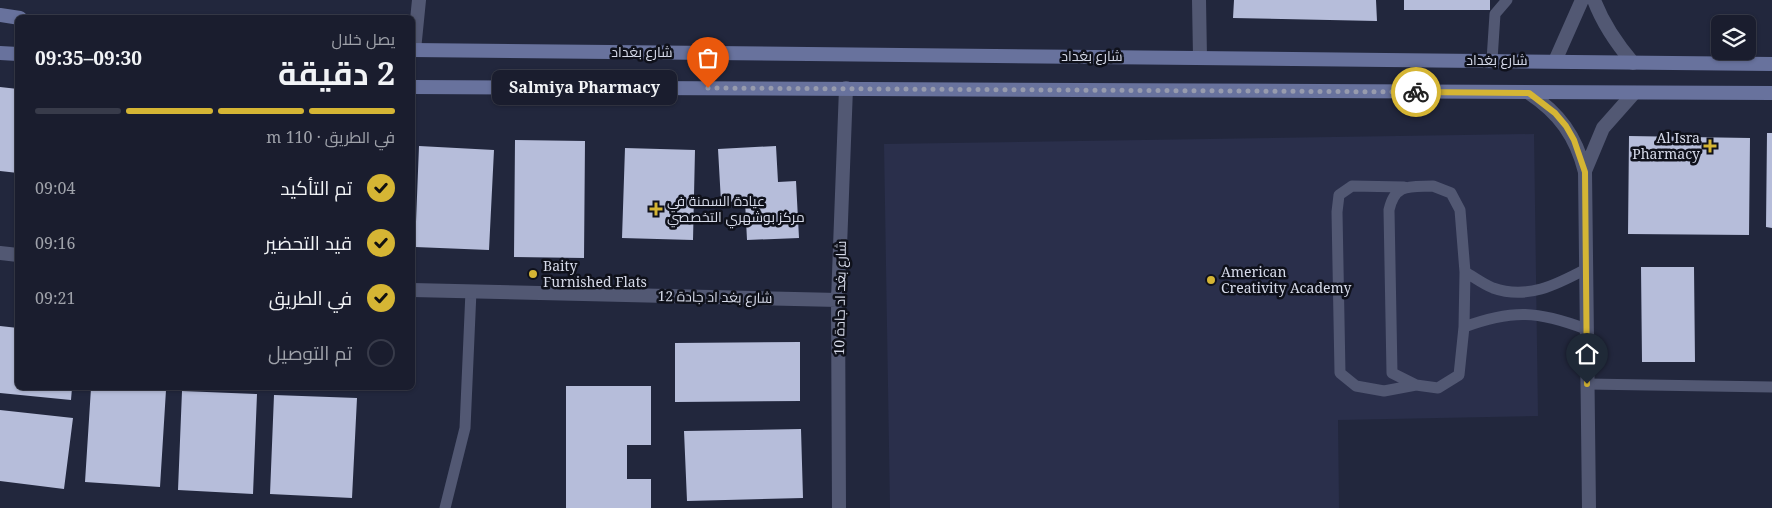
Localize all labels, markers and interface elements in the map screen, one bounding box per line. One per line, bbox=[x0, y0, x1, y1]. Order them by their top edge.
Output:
map controls bbox=[1711, 15, 1756, 60]
button: layers bbox=[1711, 15, 1756, 60]
text: يصل خلال bbox=[331, 28, 395, 50]
pin bbox=[687, 37, 729, 88]
street label: شارع بغداد bbox=[611, 42, 673, 61]
icon: bag bbox=[694, 44, 722, 72]
text: 09:30–09:35 bbox=[35, 45, 142, 71]
street label: شارع بغداد bbox=[1061, 46, 1123, 65]
street label: شارع بغداد bbox=[1466, 50, 1528, 69]
text: 2 دقيقة bbox=[278, 51, 395, 94]
courier bbox=[1391, 67, 1441, 117]
callout: Salmiya Pharmacy bbox=[493, 70, 678, 106]
text: Salmiya Pharmacy bbox=[509, 76, 660, 98]
icon: bike bbox=[1402, 78, 1430, 106]
text: في الطريق · 110 m bbox=[266, 126, 395, 148]
place label: Al Isra Pharmacy bbox=[1632, 128, 1700, 163]
marker: Al Isra Pharmacy bbox=[1704, 140, 1716, 152]
icon: check bbox=[367, 174, 395, 202]
text: تم التأكيد bbox=[280, 175, 352, 201]
text: 09:04 bbox=[35, 177, 75, 199]
place label: عيادة السمنة في مركز بوشهري التخصصي bbox=[667, 191, 805, 229]
marker: عيادة السمنة في مركز بوشهري التخصصي bbox=[649, 202, 663, 216]
icon: check bbox=[367, 229, 395, 257]
text: قيد التحضير bbox=[265, 230, 352, 256]
text: 09:16 bbox=[35, 232, 75, 254]
street label: شارع بغد اد جادة 10 bbox=[829, 240, 850, 356]
place label: Baity Furnished Flats bbox=[543, 256, 647, 291]
place label: American Creativity Academy bbox=[1221, 262, 1351, 297]
marker: Baity Furnished Flats bbox=[527, 268, 539, 280]
marker: American Creativity Academy bbox=[1205, 274, 1217, 286]
icon: check bbox=[367, 284, 395, 312]
text: في الطريق bbox=[269, 285, 352, 311]
street label: شارع بغد اد جادة 12 bbox=[657, 286, 773, 307]
text: 09:21 bbox=[35, 287, 75, 309]
pin bbox=[1566, 333, 1608, 384]
text: تم التوصيل bbox=[268, 340, 352, 366]
icon: home bbox=[1573, 340, 1601, 368]

